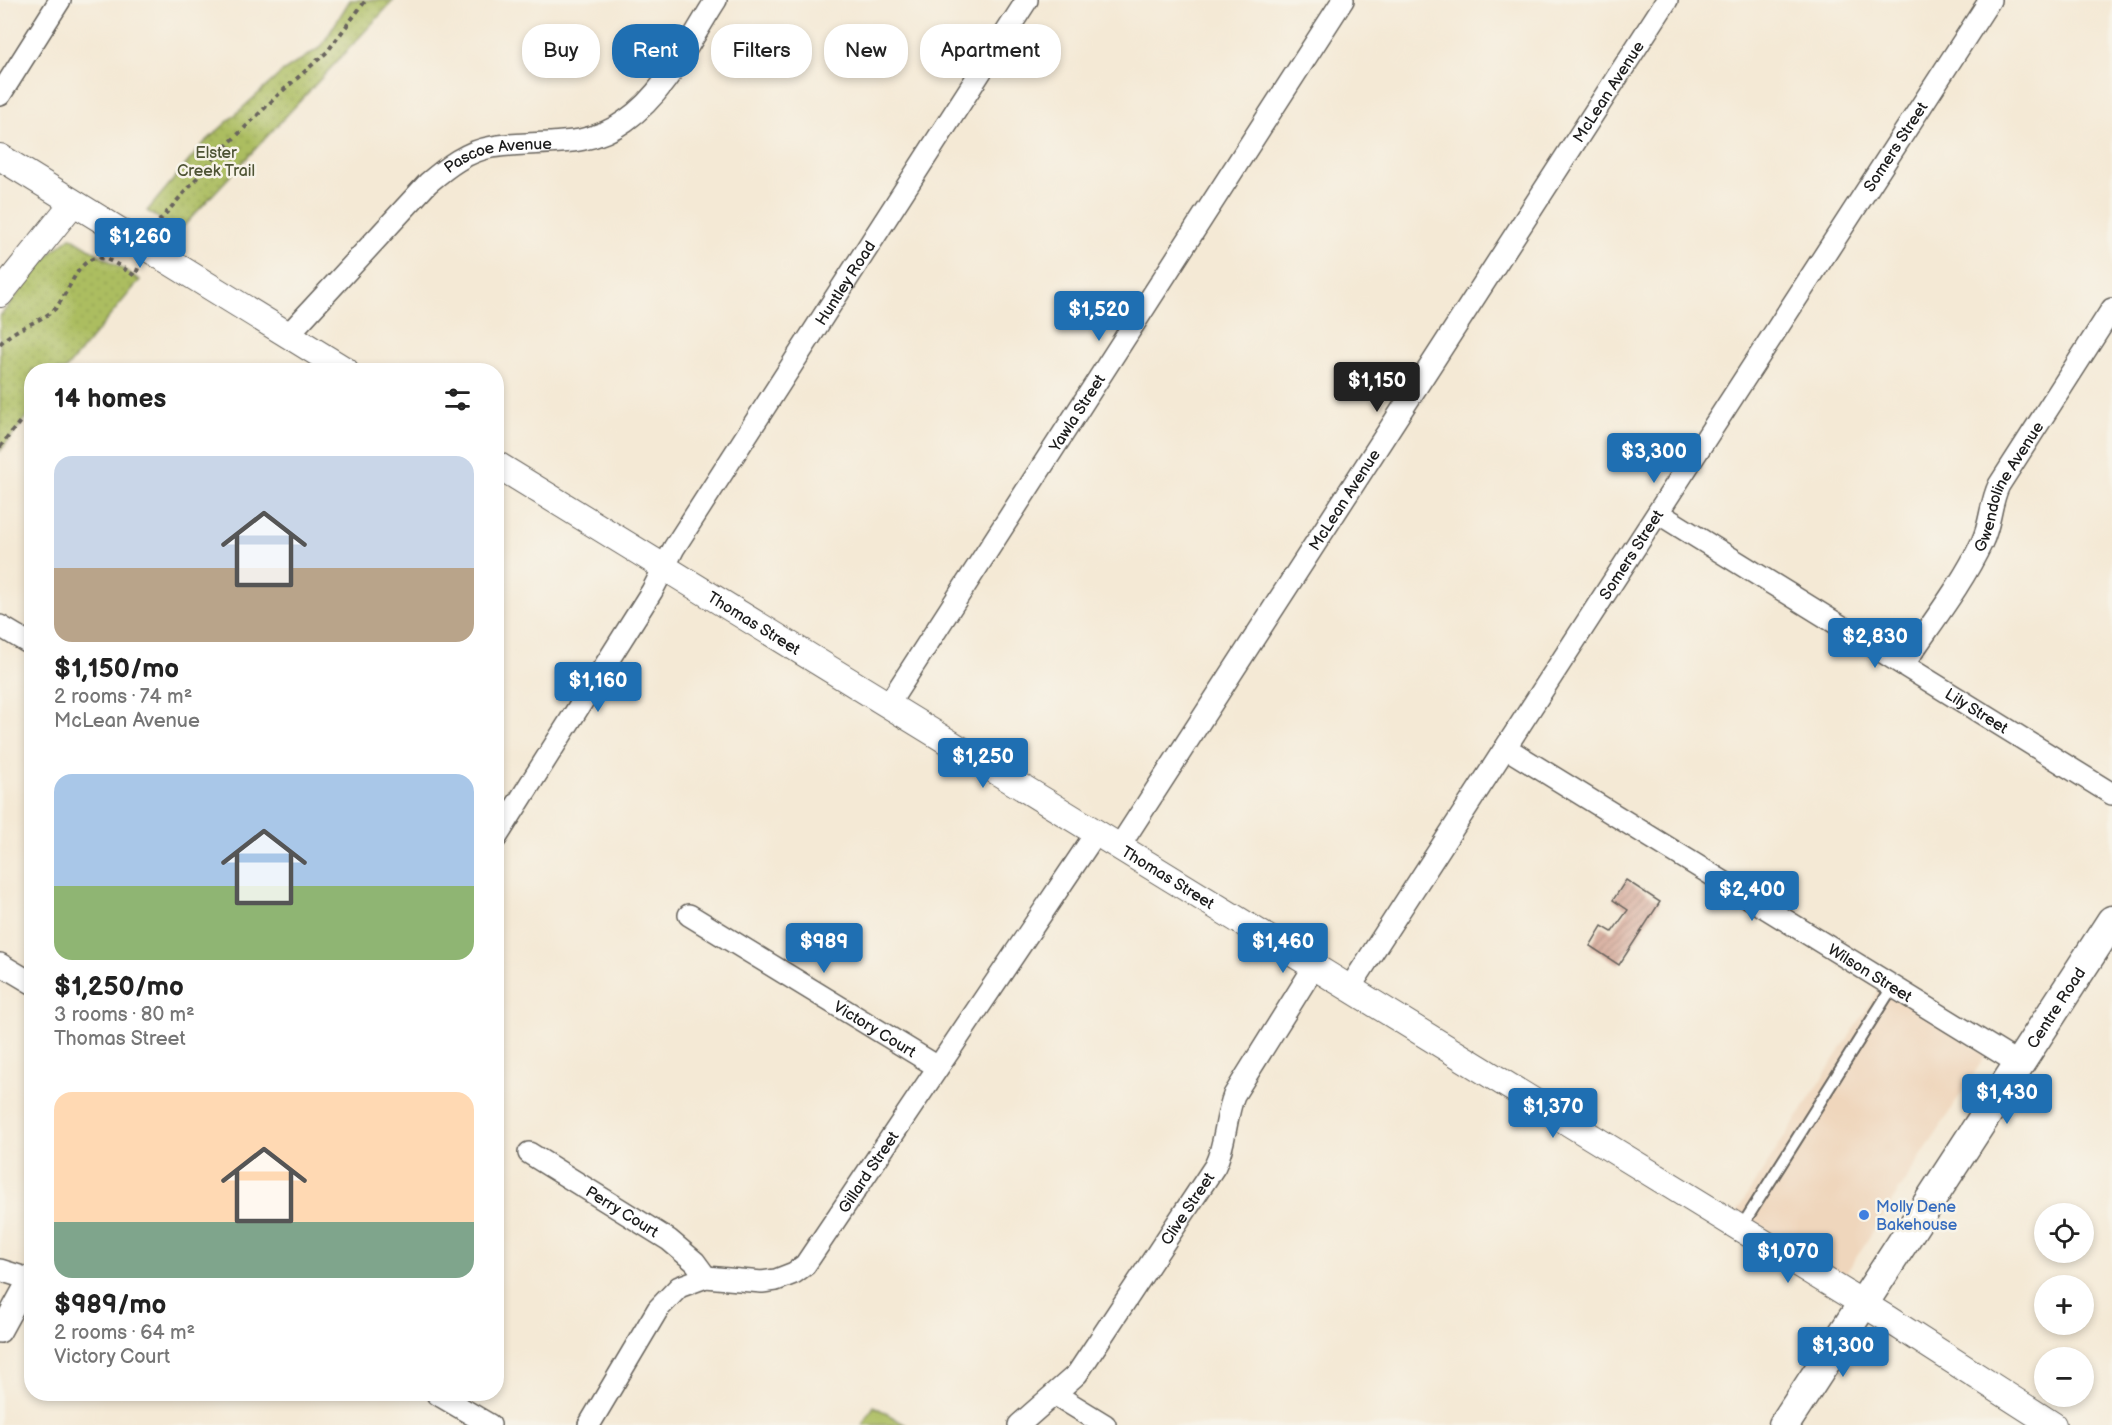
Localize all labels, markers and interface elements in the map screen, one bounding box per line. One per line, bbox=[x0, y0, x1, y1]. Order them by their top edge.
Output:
chip: Buy bbox=[522, 24, 600, 78]
chip: Rent bbox=[612, 24, 699, 78]
chip: Filters bbox=[711, 24, 812, 78]
chip: New bbox=[824, 24, 908, 78]
chip: Apartment bbox=[920, 24, 1061, 78]
street label: McLean Avenue bbox=[1569, 38, 1649, 146]
street label: Somers Street bbox=[1860, 99, 1932, 196]
street label: Pascoe Avenue bbox=[441, 135, 553, 178]
park label: Elster Creek Trail bbox=[177, 144, 255, 181]
pin: $1,260 bbox=[91, 218, 189, 269]
text: $1,260 bbox=[109, 225, 171, 249]
street label: Huntley Road bbox=[812, 238, 880, 329]
pin: $1,520 bbox=[1050, 291, 1148, 342]
text: $1,520 bbox=[1068, 298, 1130, 322]
pin: $1,150 bbox=[1328, 362, 1426, 413]
text: $1,150 bbox=[1348, 369, 1406, 393]
street label: Yawla Street bbox=[1045, 371, 1110, 457]
icon: filters bbox=[441, 383, 474, 416]
text: 14 homes bbox=[54, 384, 166, 415]
street label: Gwendoline Avenue bbox=[1971, 418, 2049, 555]
pin: $3,300 bbox=[1605, 433, 1703, 484]
text: $3,300 bbox=[1621, 440, 1687, 464]
street label: McLean Avenue bbox=[1305, 446, 1385, 554]
icon: home bbox=[210, 495, 318, 603]
street label: Somers Street bbox=[1596, 507, 1668, 604]
street label: Thomas Street bbox=[704, 588, 803, 660]
pin: $2,830 bbox=[1826, 618, 1924, 669]
text: $2,830 bbox=[1842, 625, 1908, 649]
text: $1,150/mo bbox=[54, 654, 179, 685]
pin: $1,160 bbox=[549, 662, 647, 713]
text: $1,160 bbox=[568, 669, 628, 693]
text: 2 rooms · 74 m² bbox=[54, 685, 192, 709]
street label: Lily Street bbox=[1941, 685, 2011, 738]
text: McLean Avenue bbox=[54, 709, 200, 733]
pin: $1,250 bbox=[934, 738, 1032, 789]
text: $1,250 bbox=[952, 745, 1014, 769]
icon: home bbox=[210, 813, 318, 921]
street label: Thomas Street bbox=[1118, 843, 1217, 914]
pin: $2,400 bbox=[1703, 871, 1801, 922]
text: $2,400 bbox=[1719, 878, 1785, 902]
pin: $989 bbox=[788, 923, 860, 974]
pin: $1,460 bbox=[1234, 923, 1332, 974]
text: $989 bbox=[800, 930, 848, 954]
text: $1,460 bbox=[1252, 930, 1314, 954]
street label: Wilson Street bbox=[1824, 941, 1915, 1007]
street label: Centre Road bbox=[2024, 964, 2090, 1053]
text: $1,250/mo bbox=[54, 972, 184, 1003]
street label: Victory Court bbox=[830, 998, 919, 1062]
text: 3 rooms · 80 m² bbox=[54, 1003, 195, 1027]
text: Thomas Street bbox=[54, 1027, 186, 1051]
pin: $1,430 bbox=[1958, 1074, 2056, 1125]
text: $1,430 bbox=[1976, 1081, 2038, 1105]
pin: $1,370 bbox=[1504, 1088, 1602, 1139]
text: $1,370 bbox=[1522, 1095, 1584, 1119]
street label: Gillard Street bbox=[835, 1128, 903, 1217]
icon: home bbox=[210, 1131, 318, 1239]
street label: Clive Street bbox=[1157, 1169, 1219, 1249]
street label: Perry Court bbox=[582, 1183, 662, 1242]
place label: Molly Dene Bakehouse bbox=[1876, 1198, 1958, 1235]
map controls bbox=[2034, 1203, 2094, 1407]
button: locate bbox=[2034, 1203, 2094, 1263]
marker: Molly Dene Bakehouse bbox=[1857, 1208, 1871, 1222]
pin: $1,070 bbox=[1739, 1233, 1837, 1284]
text: $1,070 bbox=[1757, 1240, 1819, 1264]
button: + bbox=[2034, 1275, 2094, 1335]
text: $989/mo bbox=[54, 1290, 166, 1321]
text: 2 rooms · 64 m² bbox=[54, 1321, 195, 1345]
pin: $1,300 bbox=[1794, 1327, 1892, 1378]
text: $1,300 bbox=[1812, 1334, 1874, 1358]
text: Victory Court bbox=[54, 1345, 170, 1369]
button: − bbox=[2034, 1347, 2094, 1407]

